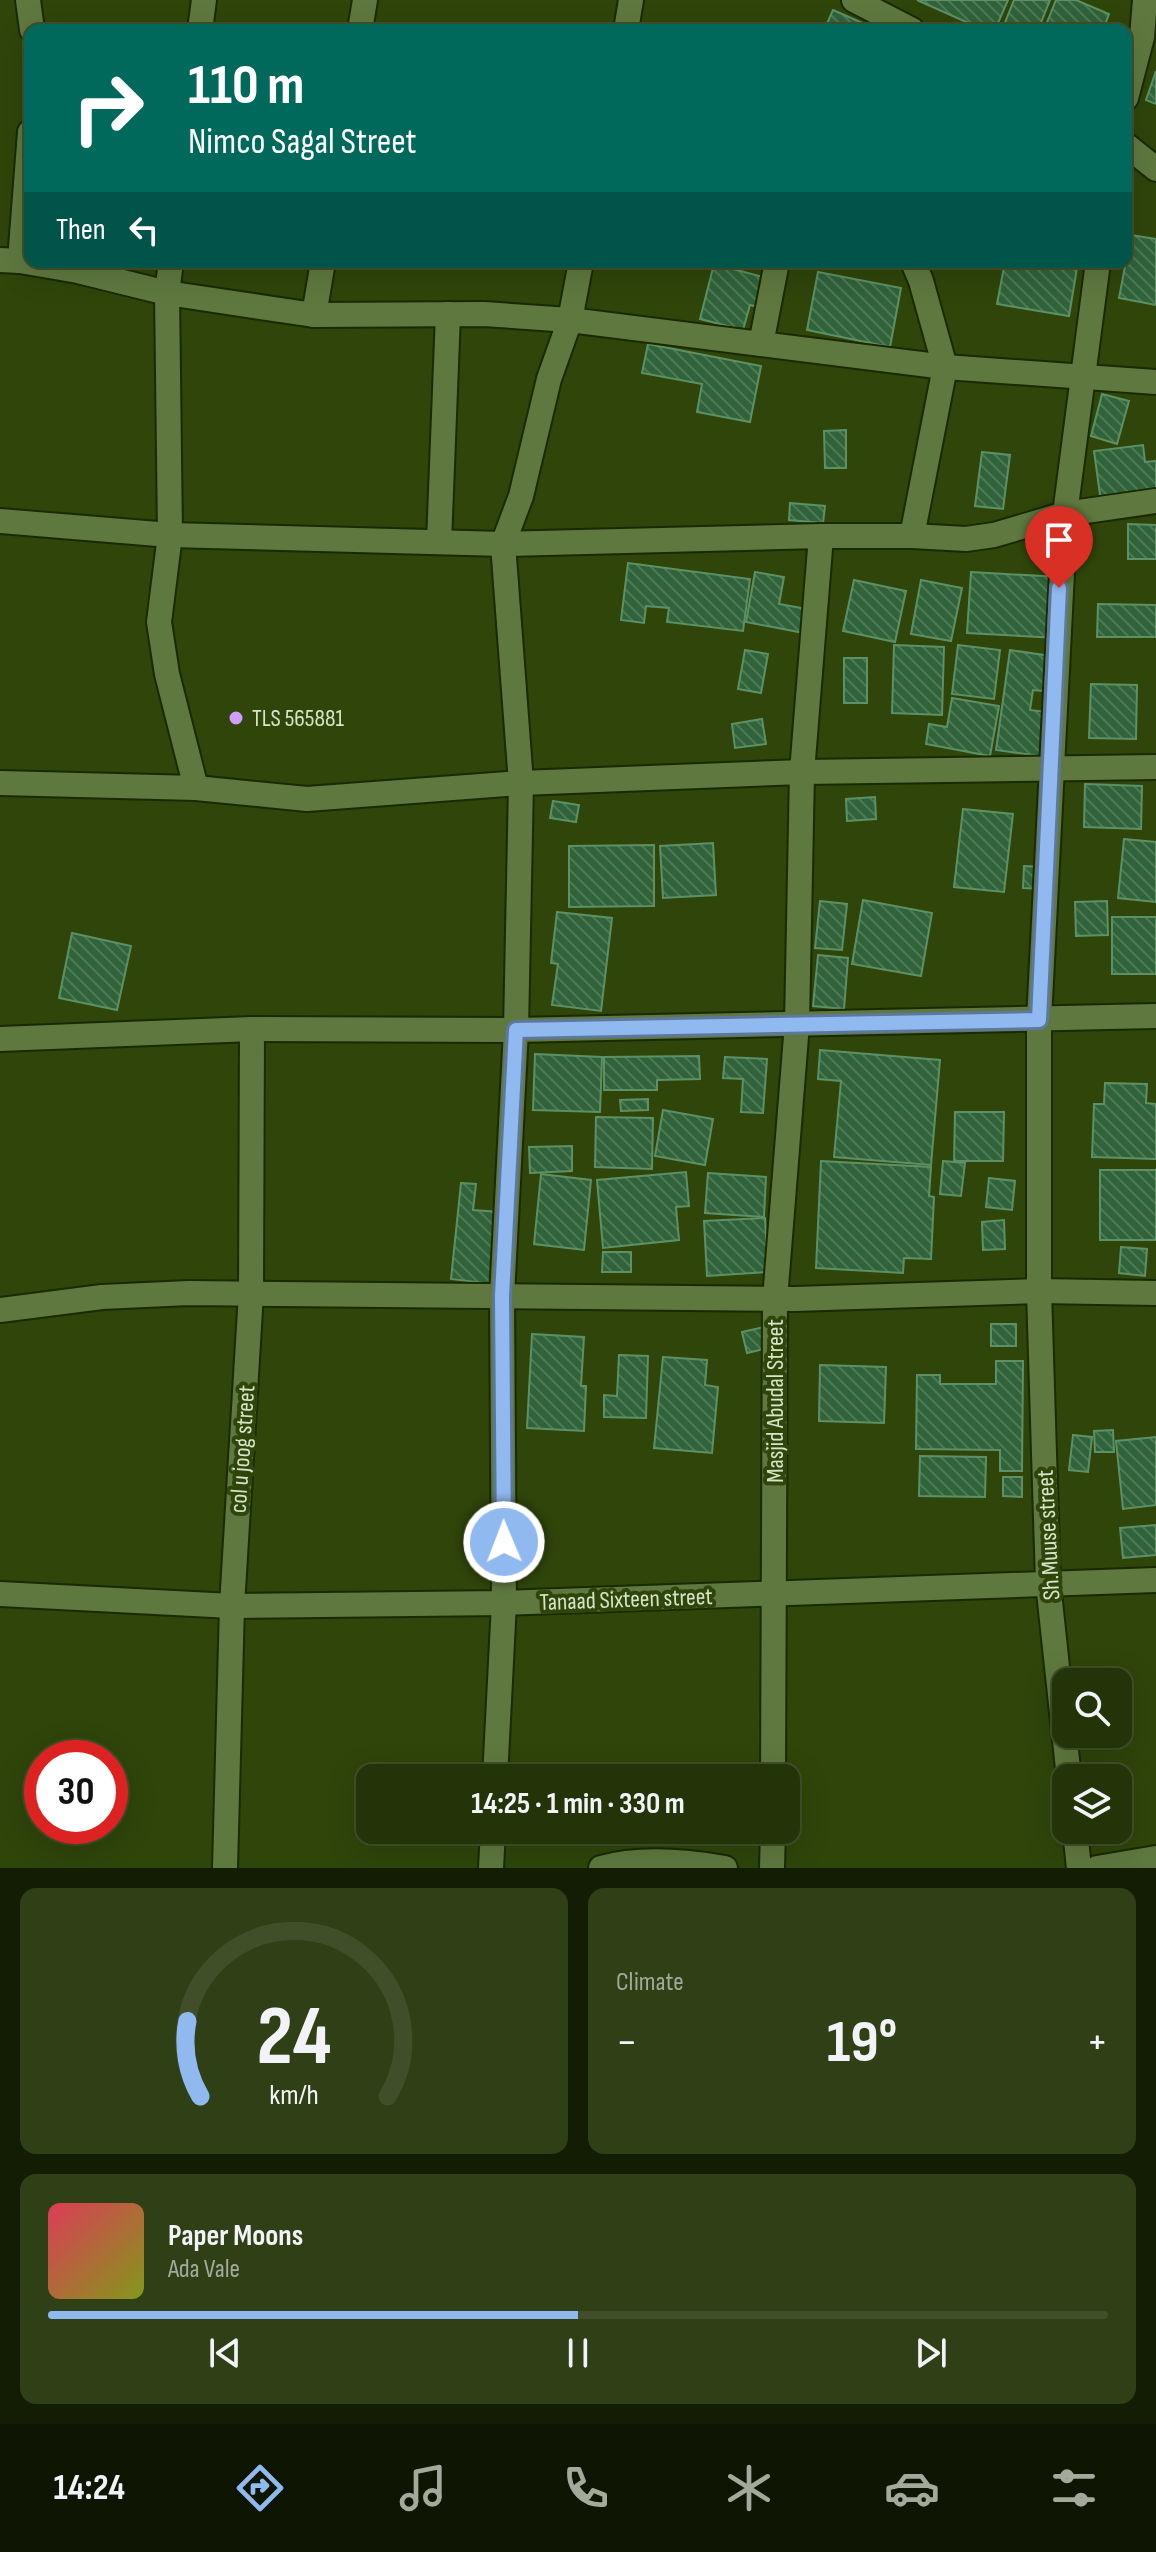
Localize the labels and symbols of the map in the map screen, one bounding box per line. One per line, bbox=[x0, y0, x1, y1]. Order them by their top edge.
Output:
pin bbox=[1025, 506, 1093, 588]
place label: TLS 565881 bbox=[252, 704, 344, 733]
marker: TLS 565881 bbox=[227, 709, 245, 727]
street label: Masjid Abudal Street bbox=[761, 1319, 790, 1483]
street label: col u joog street bbox=[224, 1384, 261, 1514]
street label: Sh.Muuse street bbox=[1031, 1469, 1066, 1601]
position arrow bbox=[462, 1500, 546, 1584]
street label: Tanaad Sixteen street bbox=[539, 1582, 713, 1617]
speed limit sign: 30 bbox=[24, 1740, 128, 1844]

